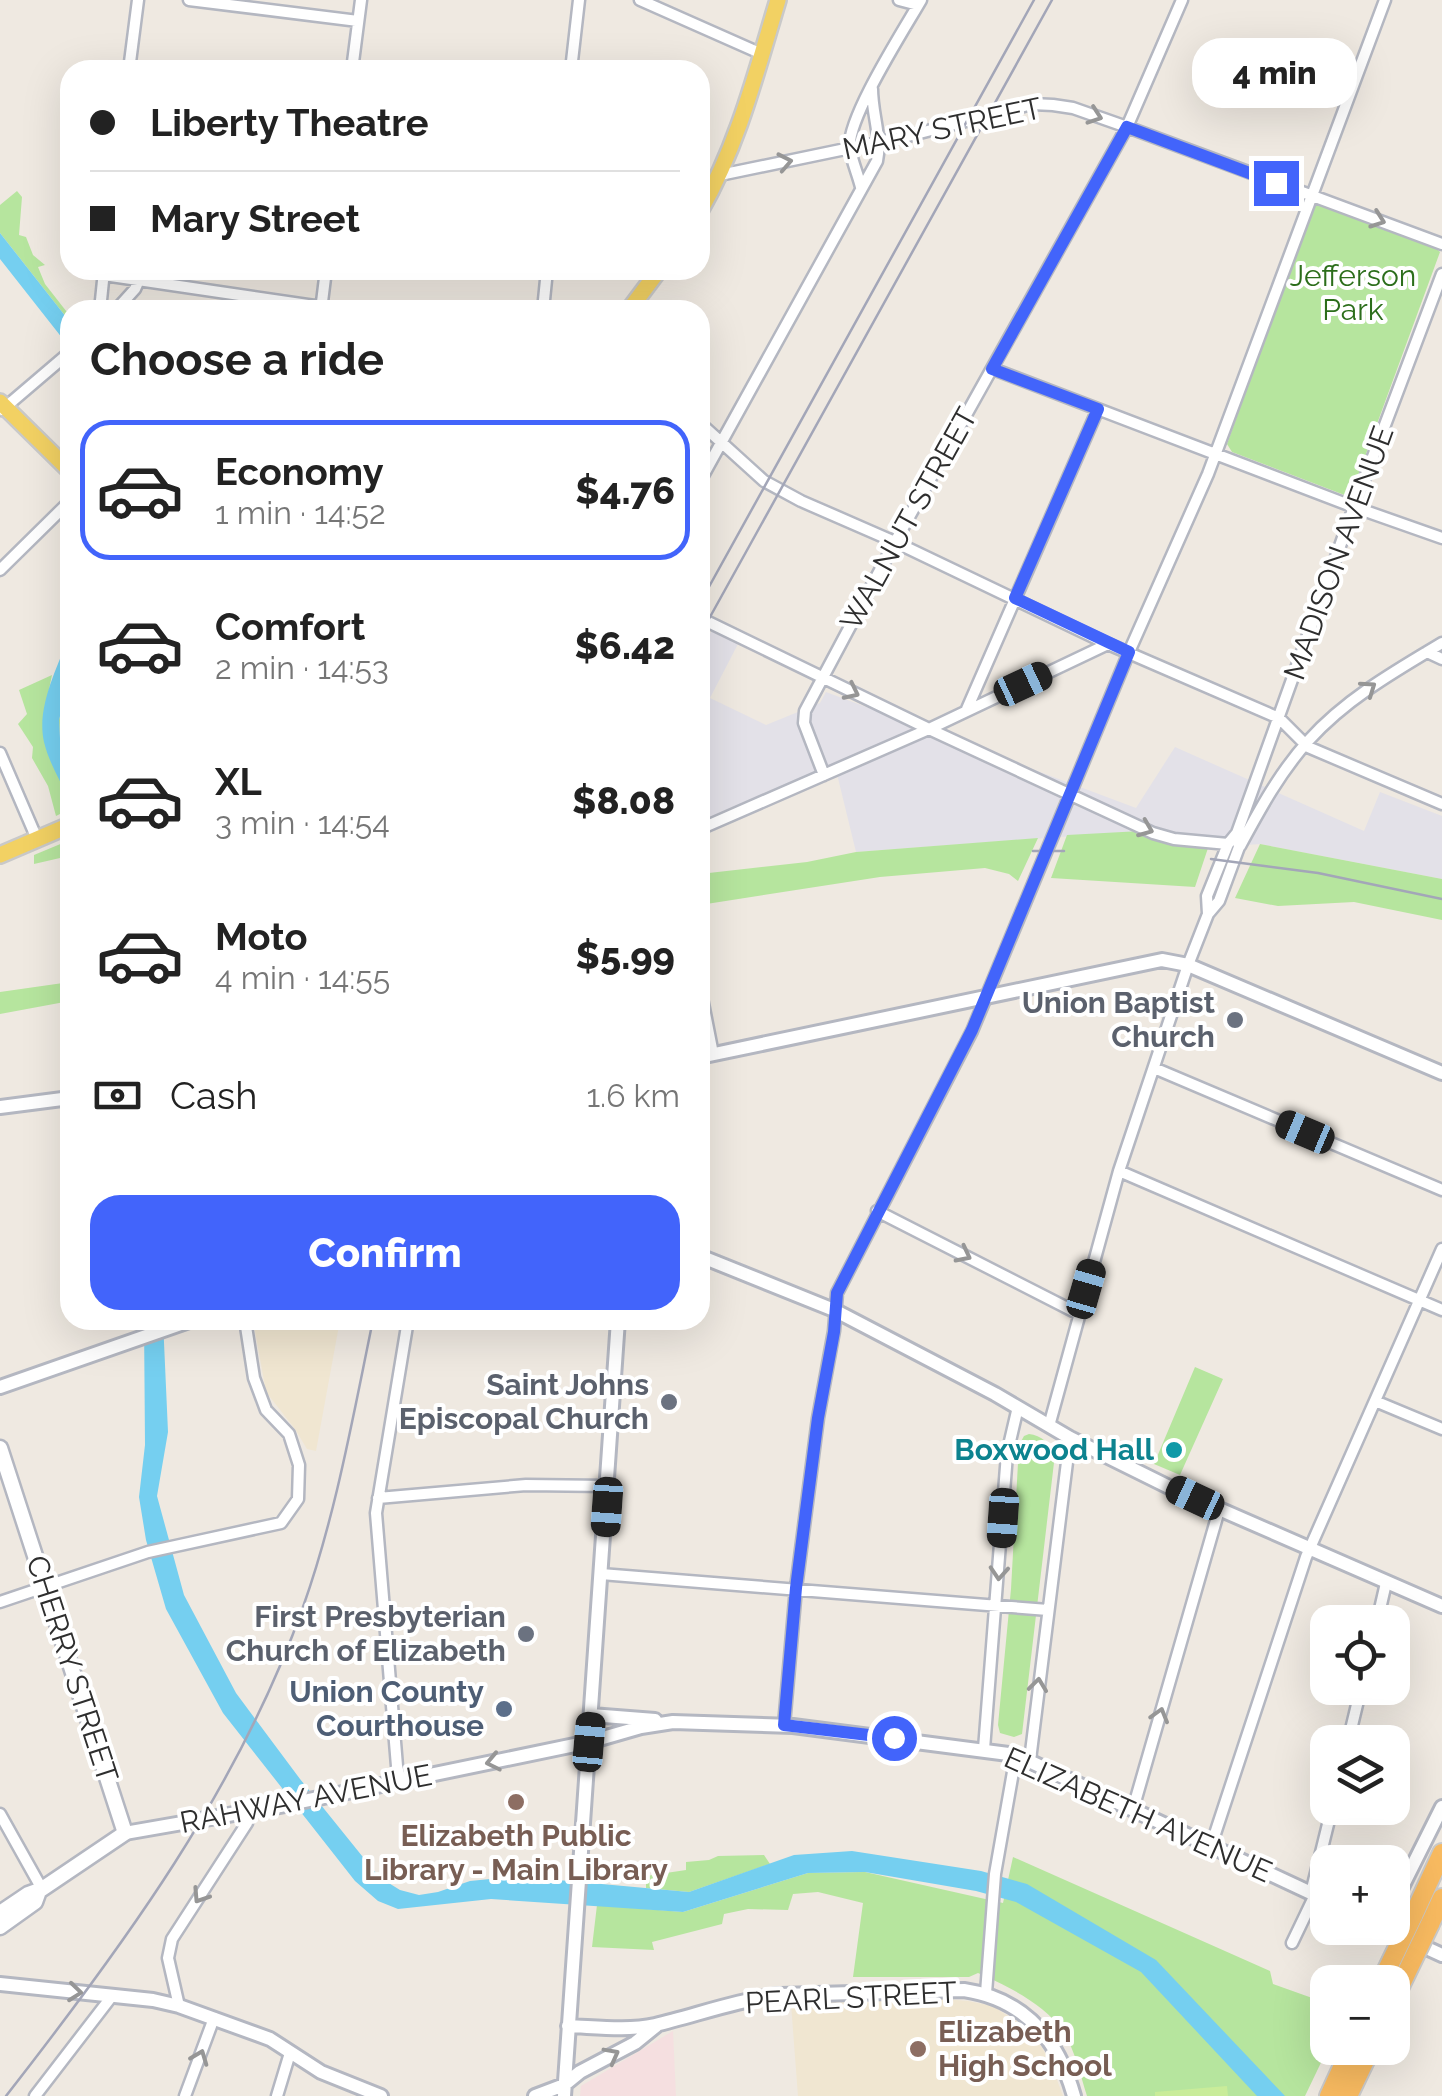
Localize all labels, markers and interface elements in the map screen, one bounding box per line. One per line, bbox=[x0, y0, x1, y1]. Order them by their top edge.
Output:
callout: 4 min bbox=[1194, 38, 1358, 108]
text: 4 min bbox=[1232, 54, 1317, 91]
street label: MARY STREET bbox=[839, 90, 1044, 167]
text: Liberty Theatre bbox=[150, 100, 429, 145]
one-way arrow bbox=[1086, 104, 1103, 125]
one-way arrow bbox=[776, 152, 793, 173]
route end bbox=[1254, 161, 1299, 206]
text: Mary Street bbox=[150, 196, 360, 241]
one-way arrow bbox=[1368, 208, 1385, 229]
park label: Jefferson Park bbox=[1290, 258, 1416, 327]
text: Choose a ride bbox=[90, 333, 384, 386]
street label: WALNUT STREET bbox=[833, 401, 984, 636]
street label: MADISON AVENUE bbox=[1276, 421, 1401, 684]
icon: car bbox=[95, 445, 185, 535]
text: Economy bbox=[215, 449, 384, 494]
text: $4.76 bbox=[575, 468, 675, 513]
text: 1 min · 14:52 bbox=[215, 494, 386, 531]
icon: car bbox=[95, 600, 185, 690]
text: Comfort bbox=[215, 604, 365, 649]
text: $6.42 bbox=[574, 623, 675, 668]
text: 2 min · 14:53 bbox=[215, 649, 389, 686]
car bbox=[989, 658, 1057, 710]
one-way arrow bbox=[841, 680, 859, 700]
one-way arrow bbox=[1358, 682, 1377, 700]
icon: car bbox=[95, 755, 185, 845]
text: XL bbox=[215, 759, 262, 804]
text: $8.08 bbox=[572, 778, 675, 823]
text: 3 min · 14:54 bbox=[215, 804, 390, 841]
one-way arrow bbox=[1136, 818, 1154, 838]
icon: car bbox=[95, 910, 185, 1000]
text: Moto bbox=[215, 914, 308, 959]
text: $5.99 bbox=[576, 933, 675, 978]
text: 4 min · 14:55 bbox=[215, 959, 390, 996]
place label: Union Baptist Church bbox=[1022, 985, 1215, 1054]
marker: Union Baptist Church bbox=[1224, 1009, 1246, 1031]
icon: cash bbox=[90, 1068, 145, 1123]
text: Cash bbox=[170, 1073, 257, 1118]
text: 1.6 km bbox=[586, 1077, 680, 1114]
car bbox=[1272, 1106, 1338, 1158]
button: Confirm bbox=[90, 1195, 680, 1310]
one-way arrow bbox=[954, 1243, 972, 1262]
car bbox=[1063, 1256, 1109, 1322]
place label: Saint Johns Episcopal Church bbox=[399, 1367, 649, 1436]
marker: Saint Johns Episcopal Church bbox=[658, 1391, 680, 1413]
place label: Boxwood Hall bbox=[954, 1432, 1154, 1467]
marker: Boxwood Hall bbox=[1163, 1439, 1185, 1461]
car bbox=[1161, 1472, 1229, 1524]
car bbox=[590, 1476, 624, 1538]
car bbox=[986, 1487, 1020, 1549]
street label: CHERRY STREET bbox=[19, 1551, 126, 1787]
one-way arrow bbox=[989, 1566, 1010, 1582]
place label: First Presbyterian Church of Elizabeth bbox=[226, 1599, 506, 1668]
map controls bbox=[1310, 1605, 1410, 2065]
button: locate bbox=[1310, 1605, 1410, 1705]
marker: First Presbyterian Church of Elizabeth bbox=[515, 1623, 537, 1645]
place label: Union County Courthouse bbox=[289, 1674, 484, 1743]
one-way arrow bbox=[1027, 1677, 1048, 1694]
marker: Union County Courthouse bbox=[493, 1698, 515, 1720]
one-way arrow bbox=[1148, 1707, 1169, 1724]
car bbox=[571, 1711, 607, 1773]
route start bbox=[872, 1716, 917, 1761]
button: layers bbox=[1310, 1725, 1410, 1825]
street label: ELIZABETH AVENUE bbox=[999, 1740, 1277, 1889]
one-way arrow bbox=[485, 1751, 502, 1772]
street label: RAHWAY AVENUE bbox=[177, 1757, 435, 1840]
marker: Elizabeth Public Library - Main Library bbox=[505, 1791, 527, 1813]
place label: Elizabeth Public Library - Main Library bbox=[364, 1818, 669, 1887]
button: + bbox=[1310, 1845, 1410, 1945]
one-way arrow bbox=[194, 1885, 213, 1903]
button: − bbox=[1310, 1965, 1410, 2065]
street label: PEARL STREET bbox=[744, 1974, 958, 2021]
one-way arrow bbox=[68, 1981, 84, 2003]
place label: Elizabeth High School bbox=[938, 2014, 1112, 2083]
marker: Elizabeth High School bbox=[907, 2038, 929, 2060]
one-way arrow bbox=[601, 2048, 619, 2068]
one-way arrow bbox=[188, 2049, 208, 2067]

